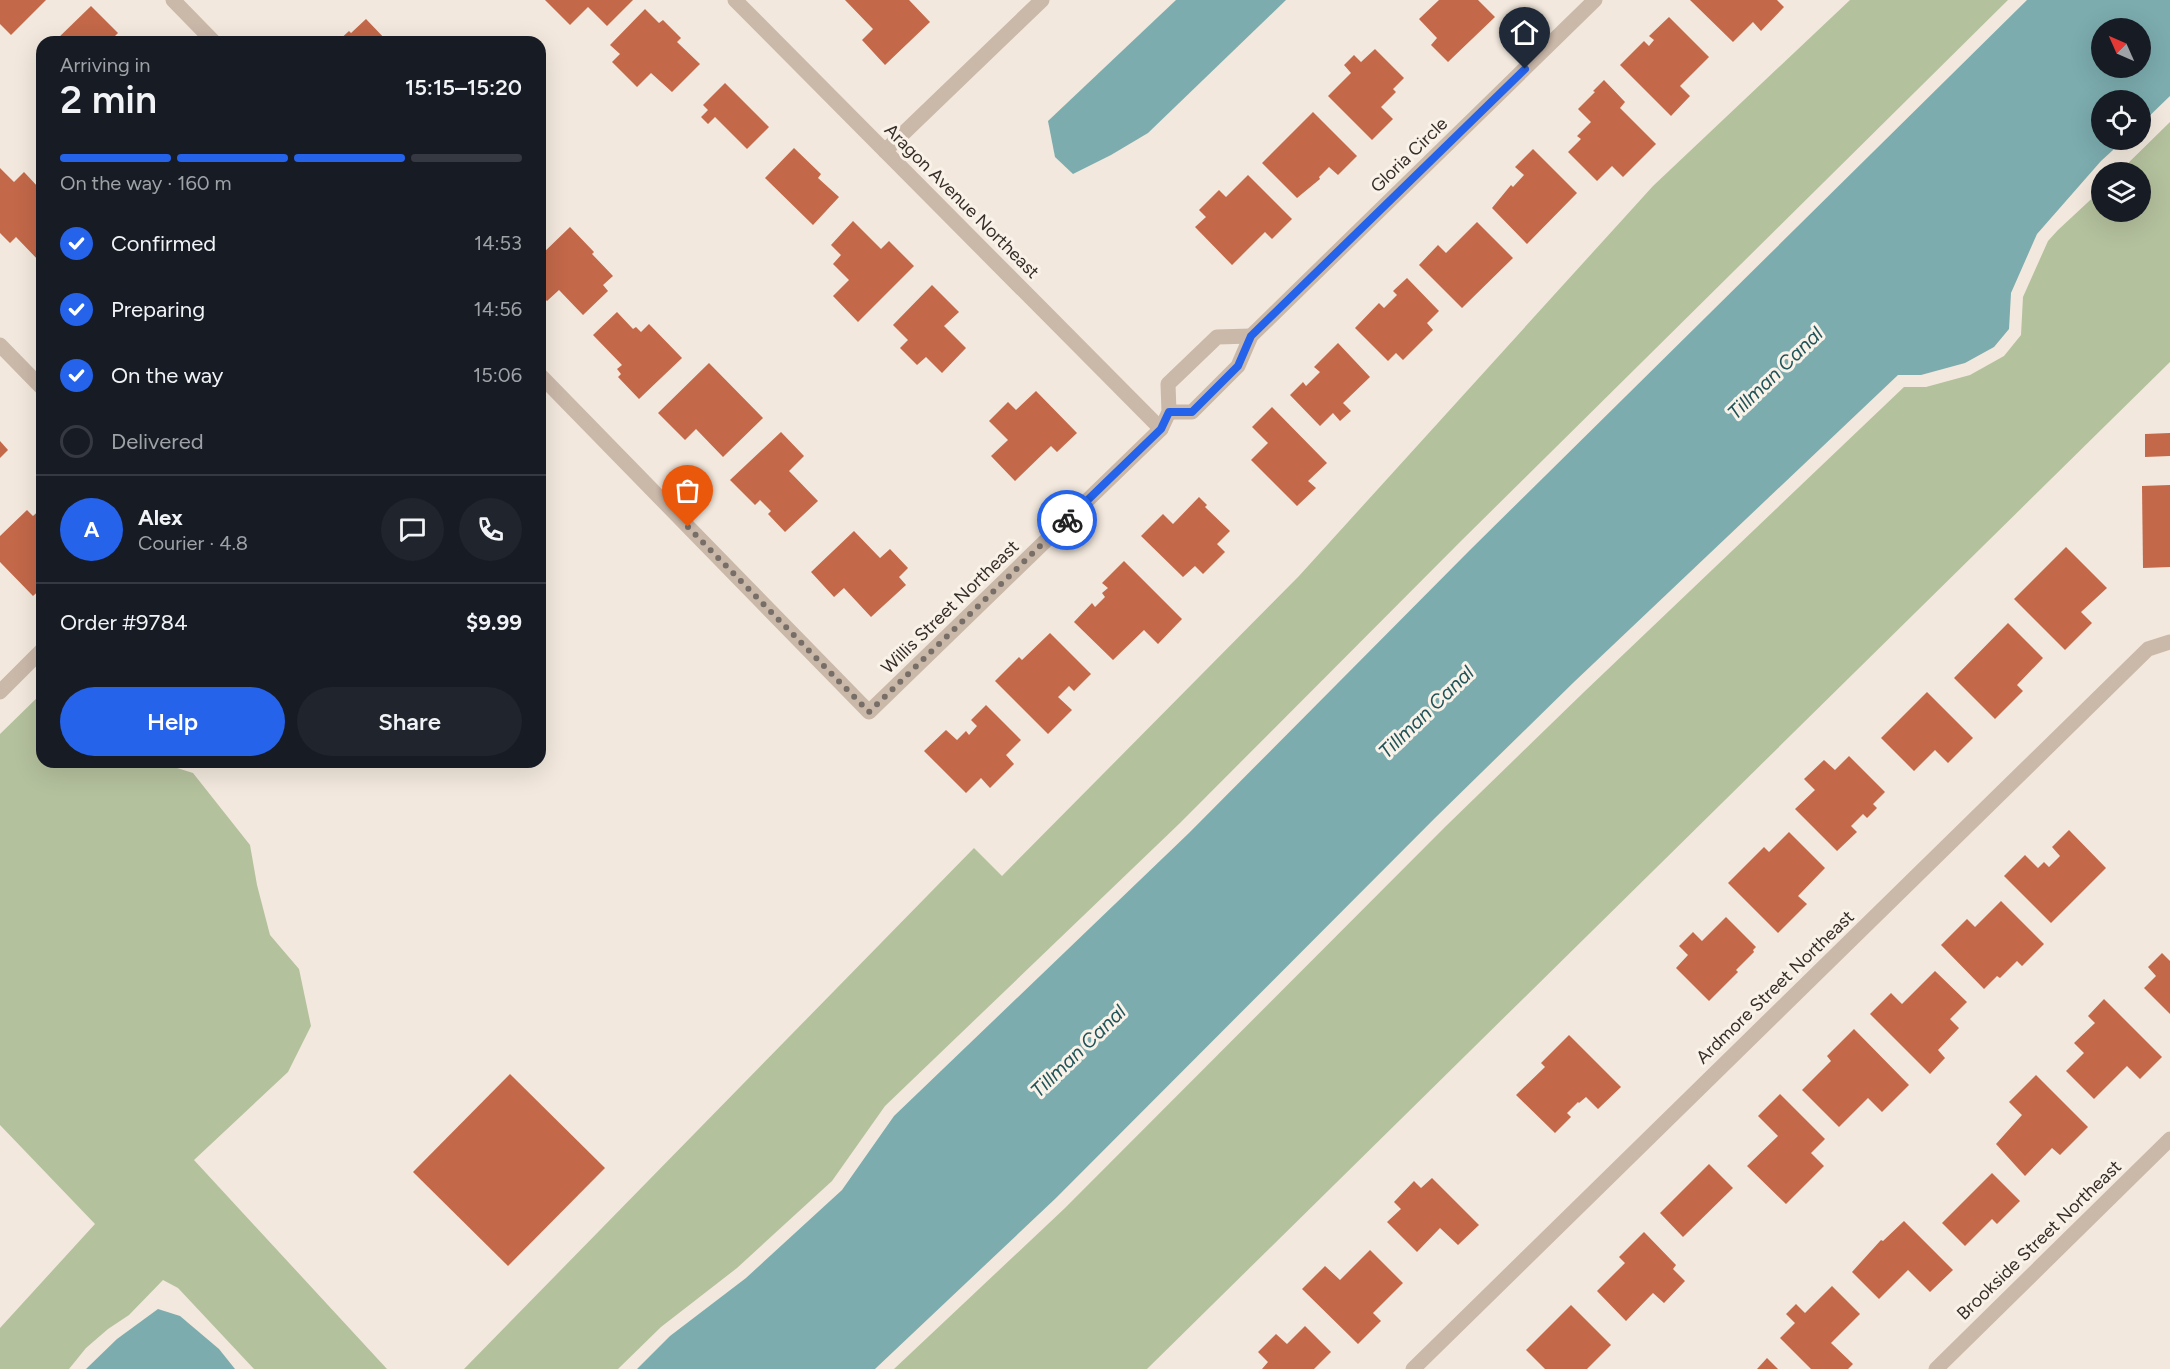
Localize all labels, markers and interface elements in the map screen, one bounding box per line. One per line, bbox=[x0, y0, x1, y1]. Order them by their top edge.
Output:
pin bbox=[1499, 7, 1550, 69]
icon: home bbox=[1508, 16, 1541, 49]
north arrow bbox=[2091, 18, 2151, 78]
map controls bbox=[2091, 18, 2151, 222]
text: Arriving in bbox=[60, 53, 150, 77]
text: 15:15–15:20 bbox=[405, 74, 522, 101]
text: 2 min bbox=[60, 76, 157, 123]
button: locate bbox=[2091, 90, 2151, 150]
street label: Gloria Circle bbox=[1366, 113, 1452, 197]
street label: Aragon Avenue Northeast bbox=[880, 119, 1044, 283]
button: layers bbox=[2091, 162, 2151, 222]
text: On the way · 160 m bbox=[60, 171, 232, 195]
icon: check bbox=[60, 227, 93, 260]
text: Confirmed bbox=[111, 230, 216, 257]
text: 14:53 bbox=[474, 231, 522, 255]
icon: check bbox=[60, 293, 93, 326]
text: Preparing bbox=[111, 296, 205, 323]
text: 14:56 bbox=[473, 297, 522, 321]
water label: Tillman Canal bbox=[1722, 321, 1828, 424]
icon: check bbox=[60, 359, 93, 392]
text: On the way bbox=[111, 362, 223, 389]
text: 15:06 bbox=[473, 363, 522, 387]
text: Delivered bbox=[111, 428, 204, 455]
pin bbox=[662, 465, 713, 527]
icon: bag bbox=[671, 474, 704, 507]
courier bbox=[1037, 490, 1097, 550]
button: chat bbox=[381, 498, 444, 561]
button: phone bbox=[459, 498, 522, 561]
text: Alex bbox=[138, 504, 183, 531]
icon: bike bbox=[1051, 504, 1084, 537]
text: A bbox=[84, 516, 99, 543]
text: Courier · 4.8 bbox=[138, 531, 248, 555]
street label: Willis Street Northeast bbox=[877, 535, 1024, 678]
text: Order #9784 bbox=[60, 609, 188, 636]
text: $9.99 bbox=[466, 609, 522, 636]
water label: Tillman Canal bbox=[1373, 660, 1479, 763]
button: Help bbox=[60, 687, 285, 756]
button: Share bbox=[297, 687, 522, 756]
street label: Ardmore Street Northeast bbox=[1691, 906, 1859, 1068]
water label: Tillman Canal bbox=[1025, 999, 1131, 1102]
street label: Brookside Street Northeast bbox=[1952, 1155, 2126, 1324]

